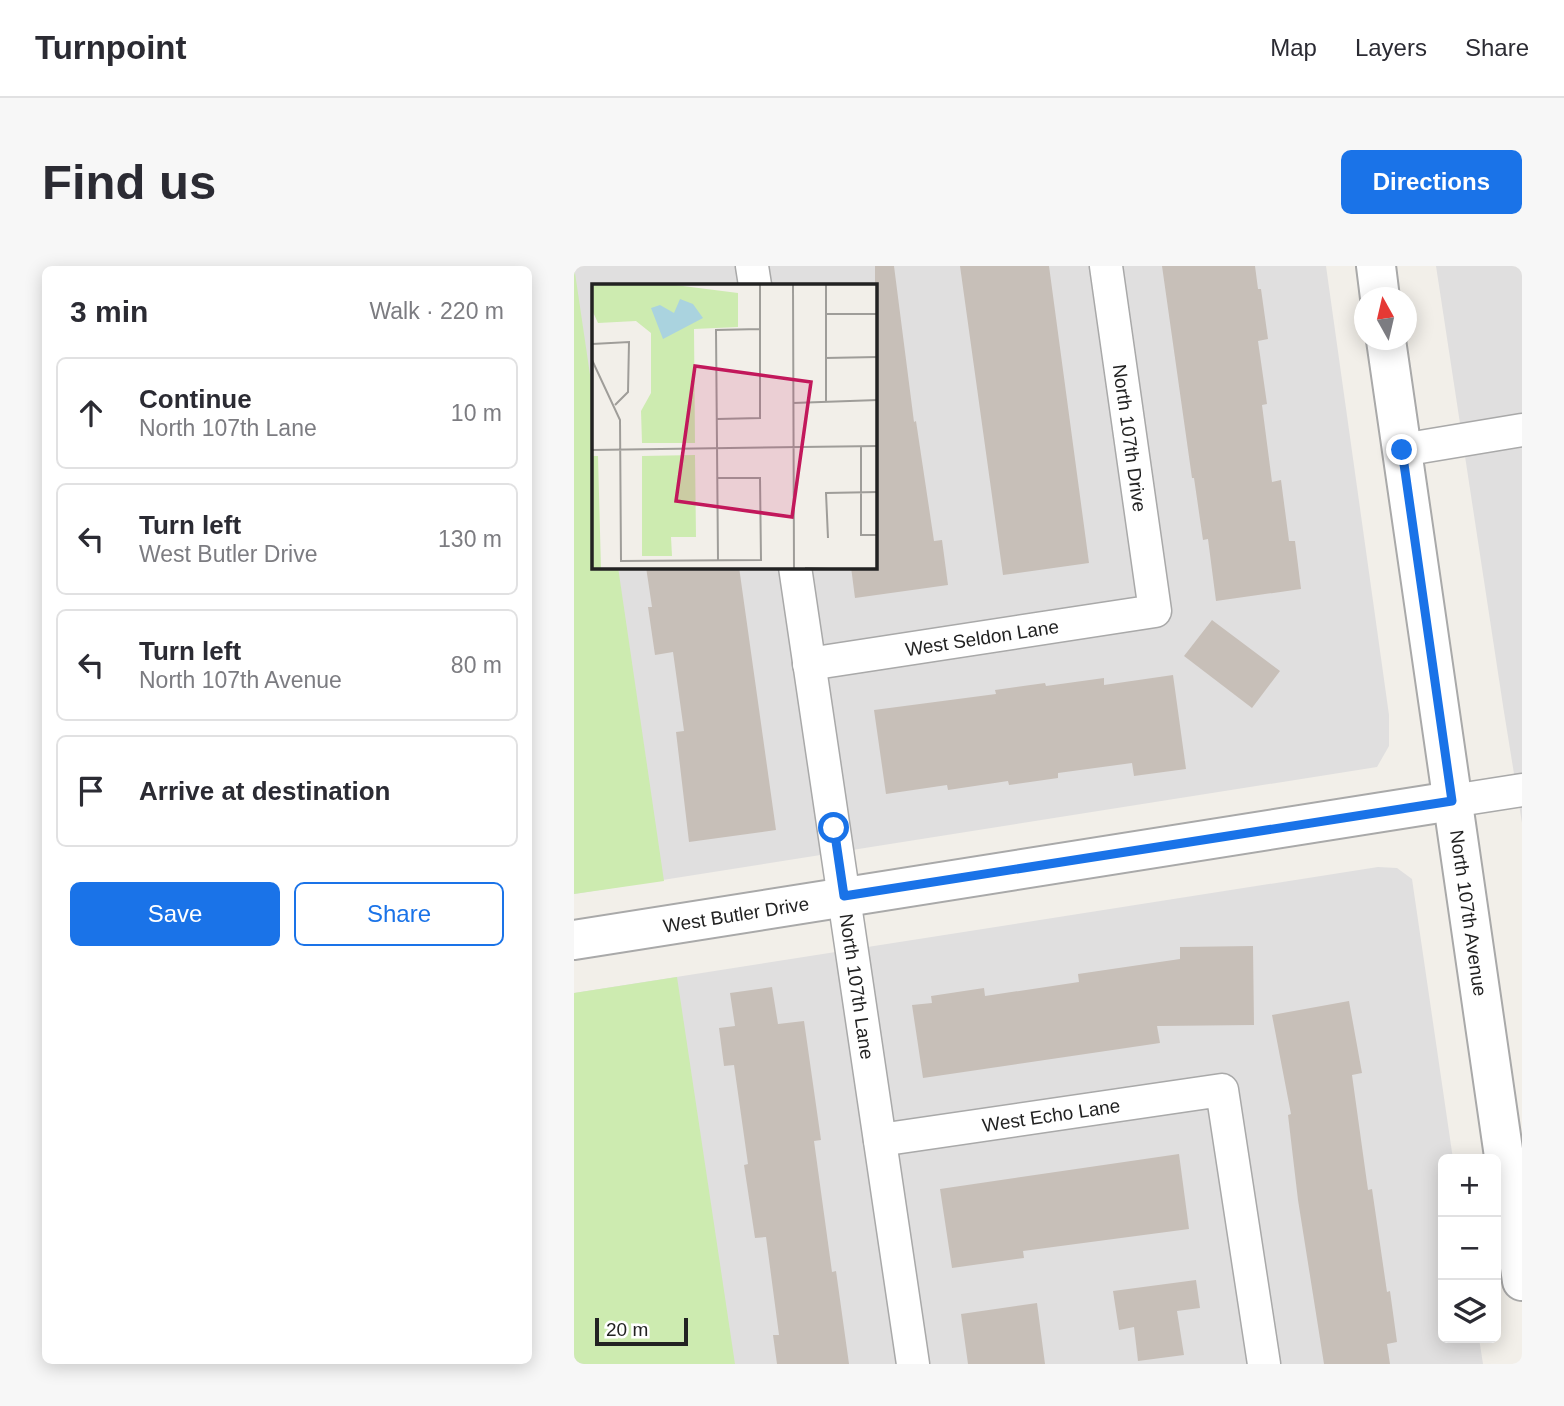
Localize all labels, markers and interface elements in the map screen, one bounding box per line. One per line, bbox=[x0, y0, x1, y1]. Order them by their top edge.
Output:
text: Turnpoint bbox=[35, 29, 187, 66]
text: Map bbox=[1270, 34, 1317, 61]
text: Layers bbox=[1355, 34, 1427, 61]
text: Share bbox=[1465, 34, 1529, 61]
button: Directions bbox=[1341, 150, 1522, 214]
text: Find us bbox=[42, 155, 216, 209]
inset map bbox=[592, 284, 877, 569]
north arrow bbox=[1354, 287, 1417, 350]
text: 3 min bbox=[70, 295, 148, 328]
text: Walk · 220 m bbox=[369, 298, 504, 324]
street label: North 107th Drive bbox=[1109, 363, 1150, 513]
text: Continue bbox=[139, 384, 252, 414]
icon: ahead bbox=[72, 394, 110, 432]
text: 10 m bbox=[451, 400, 502, 426]
text: North 107th Lane bbox=[139, 415, 317, 441]
route end bbox=[1386, 434, 1417, 465]
text: Turn left bbox=[139, 510, 241, 540]
icon: left bbox=[72, 520, 110, 558]
text: 130 m bbox=[438, 526, 502, 552]
text: West Butler Drive bbox=[139, 541, 318, 567]
street label: West Seldon Lane bbox=[904, 616, 1060, 660]
text: Turn left bbox=[139, 636, 241, 666]
icon: left bbox=[72, 646, 110, 684]
text: 80 m bbox=[451, 652, 502, 678]
text: North 107th Avenue bbox=[139, 667, 342, 693]
icon: arrive bbox=[72, 772, 110, 810]
text: Arrive at destination bbox=[139, 776, 390, 806]
route start bbox=[818, 812, 849, 843]
street label: North 107th Avenue bbox=[1446, 829, 1491, 998]
button: Save bbox=[70, 882, 280, 946]
button: Share bbox=[294, 882, 504, 946]
street label: West Butler Drive bbox=[662, 893, 811, 937]
street label: North 107th Lane bbox=[835, 912, 878, 1061]
street label: West Echo Lane bbox=[981, 1095, 1122, 1136]
map controls bbox=[1438, 1154, 1501, 1343]
button: + bbox=[1438, 1154, 1501, 1217]
button: − bbox=[1438, 1217, 1501, 1280]
button: layers bbox=[1438, 1280, 1501, 1343]
scale bar bbox=[595, 1315, 688, 1347]
text: 20 m bbox=[606, 1319, 648, 1340]

